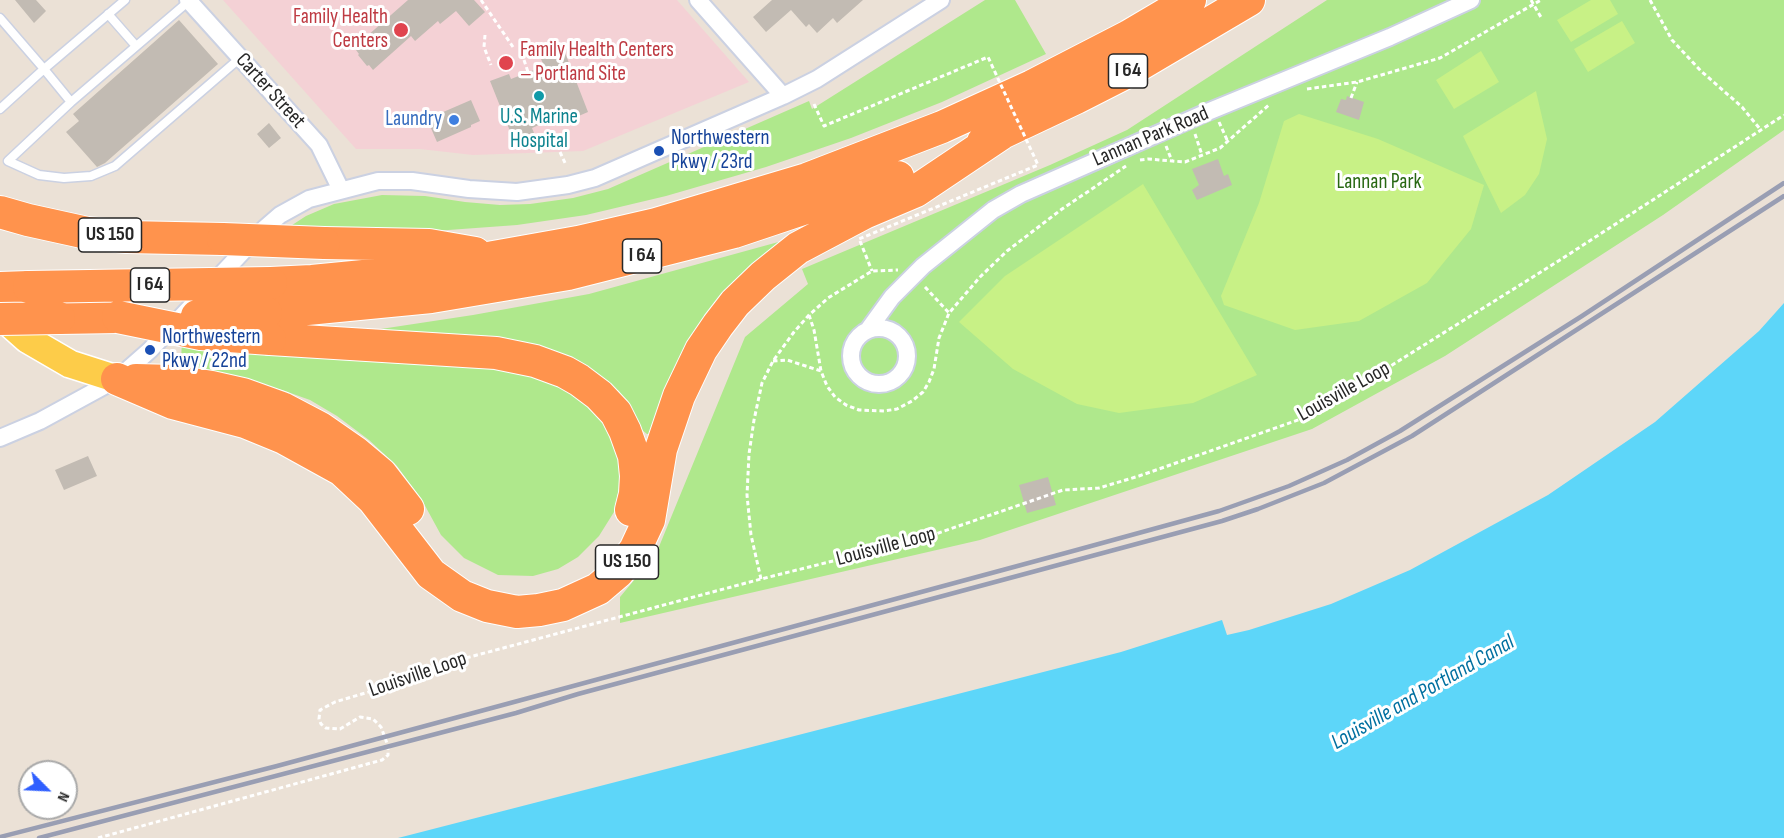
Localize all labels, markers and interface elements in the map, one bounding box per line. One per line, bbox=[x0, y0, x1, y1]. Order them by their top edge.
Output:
place label: Family Health Centers bbox=[293, 5, 388, 55]
marker: Family Health Centers bbox=[392, 21, 410, 39]
place label: Family Health Centers – Portland Site bbox=[520, 38, 674, 88]
street label: Carter Street bbox=[230, 48, 310, 134]
marker: Family Health Centers – Portland Site bbox=[497, 54, 515, 72]
road number: I 64 bbox=[1108, 54, 1148, 88]
marker: U.S. Marine Hospital bbox=[532, 89, 546, 103]
street label: Lannan Park Road bbox=[1089, 101, 1213, 173]
place label: U.S. Marine Hospital bbox=[500, 105, 578, 155]
place label: Laundry bbox=[385, 107, 442, 133]
marker: Laundry bbox=[447, 113, 461, 127]
place label: Northwestern Pkwy / 23rd bbox=[671, 126, 769, 176]
marker: Northwestern Pkwy / 23rd bbox=[652, 144, 666, 158]
park label: Lannan Park bbox=[1337, 170, 1421, 196]
road number: US 150 bbox=[78, 218, 142, 252]
road number: I 64 bbox=[622, 239, 662, 273]
road number: I 64 bbox=[130, 268, 170, 302]
place label: Northwestern Pkwy / 22nd bbox=[162, 325, 260, 375]
marker: Northwestern Pkwy / 22nd bbox=[143, 343, 157, 357]
street label: Louisville Loop bbox=[1293, 356, 1395, 428]
street label: Louisville Loop bbox=[834, 522, 938, 572]
road number: US 150 bbox=[596, 545, 658, 579]
water label: Louisville and Portland Canal bbox=[1327, 630, 1519, 756]
street label: Louisville Loop bbox=[366, 647, 470, 703]
north arrow bbox=[18, 760, 78, 820]
text: N bbox=[53, 789, 73, 804]

